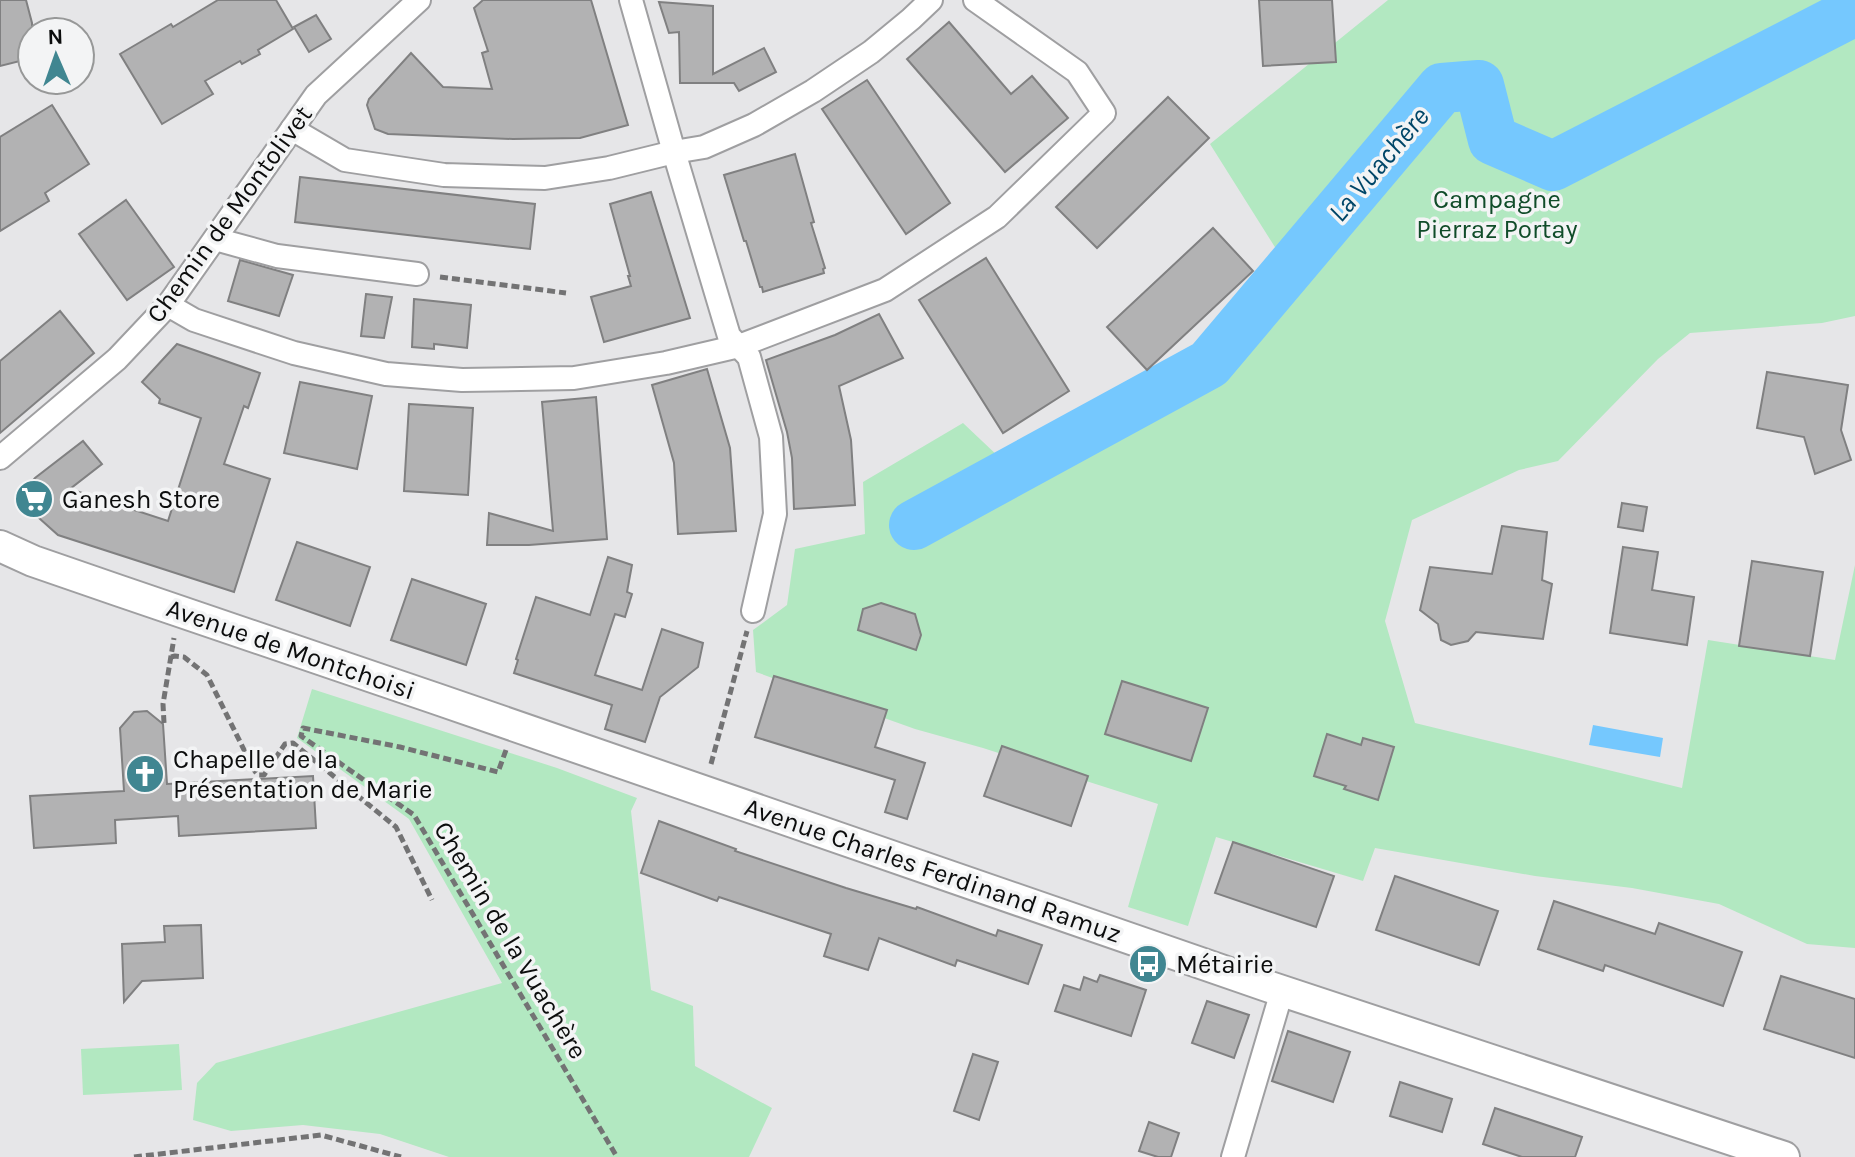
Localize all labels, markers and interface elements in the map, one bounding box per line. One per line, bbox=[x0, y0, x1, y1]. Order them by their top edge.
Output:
north arrow bbox=[16, 16, 96, 96]
text: N bbox=[47, 24, 64, 50]
street label: Chemin de Montolivet bbox=[140, 99, 319, 329]
water label: La Vuachère bbox=[1321, 100, 1436, 228]
park label: Campagne Pierraz Portay bbox=[1416, 184, 1578, 245]
supermarket icon: Ganesh Store bbox=[13, 478, 55, 520]
place label: Ganesh Store bbox=[62, 484, 220, 515]
street label: Avenue de Montchoisi bbox=[162, 592, 419, 707]
place label: Chapelle de la Présentation de Marie bbox=[173, 744, 432, 805]
church icon: Chapelle de la Présentation de Marie bbox=[124, 753, 166, 795]
street label: Avenue Charles Ferdinand Ramuz bbox=[740, 791, 1125, 950]
street label: Chemin de la Vuachère bbox=[427, 816, 594, 1065]
bus stop icon: Métairie bbox=[1127, 943, 1169, 985]
place label: Métairie bbox=[1176, 949, 1274, 980]

